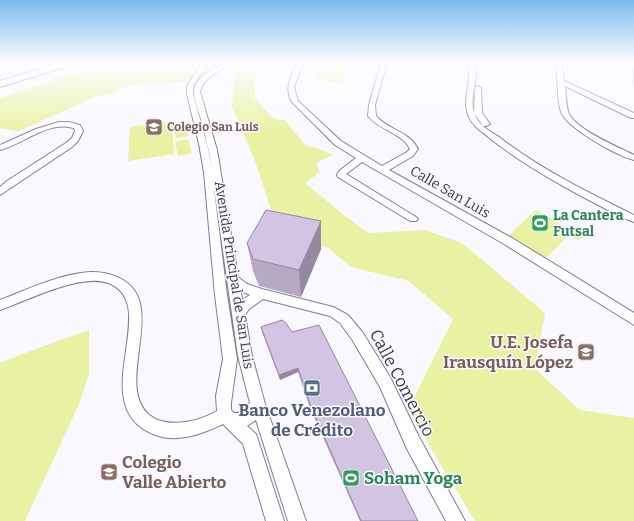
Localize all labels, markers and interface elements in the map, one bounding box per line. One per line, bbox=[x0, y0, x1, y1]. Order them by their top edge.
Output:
school or university icon: Colegio San Luis bbox=[144, 117, 164, 137]
place label: Colegio San Luis bbox=[167, 120, 259, 134]
street label: Calle San Luis bbox=[407, 162, 493, 222]
street label: Avenida Principal de San Luis bbox=[211, 180, 257, 370]
place label: La Cantera Futsal bbox=[553, 207, 624, 240]
sports icon: La Cantera Futsal bbox=[530, 213, 550, 233]
street label: Calle Comercio bbox=[365, 326, 439, 440]
place label: U.E. Josefa Irausquín López bbox=[443, 332, 573, 373]
school or university icon: U.E. Josefa Irausquín López bbox=[576, 342, 596, 362]
bank icon: Banco Venezolano de Crédito bbox=[302, 378, 322, 398]
place label: Banco Venezolano de Crédito bbox=[238, 400, 386, 441]
place label: Colegio Valle Abierto bbox=[122, 452, 227, 493]
school or university icon: Colegio Valle Abierto bbox=[99, 462, 119, 482]
sports icon: Soham Yoga bbox=[341, 468, 361, 488]
place label: Soham Yoga bbox=[364, 468, 463, 489]

